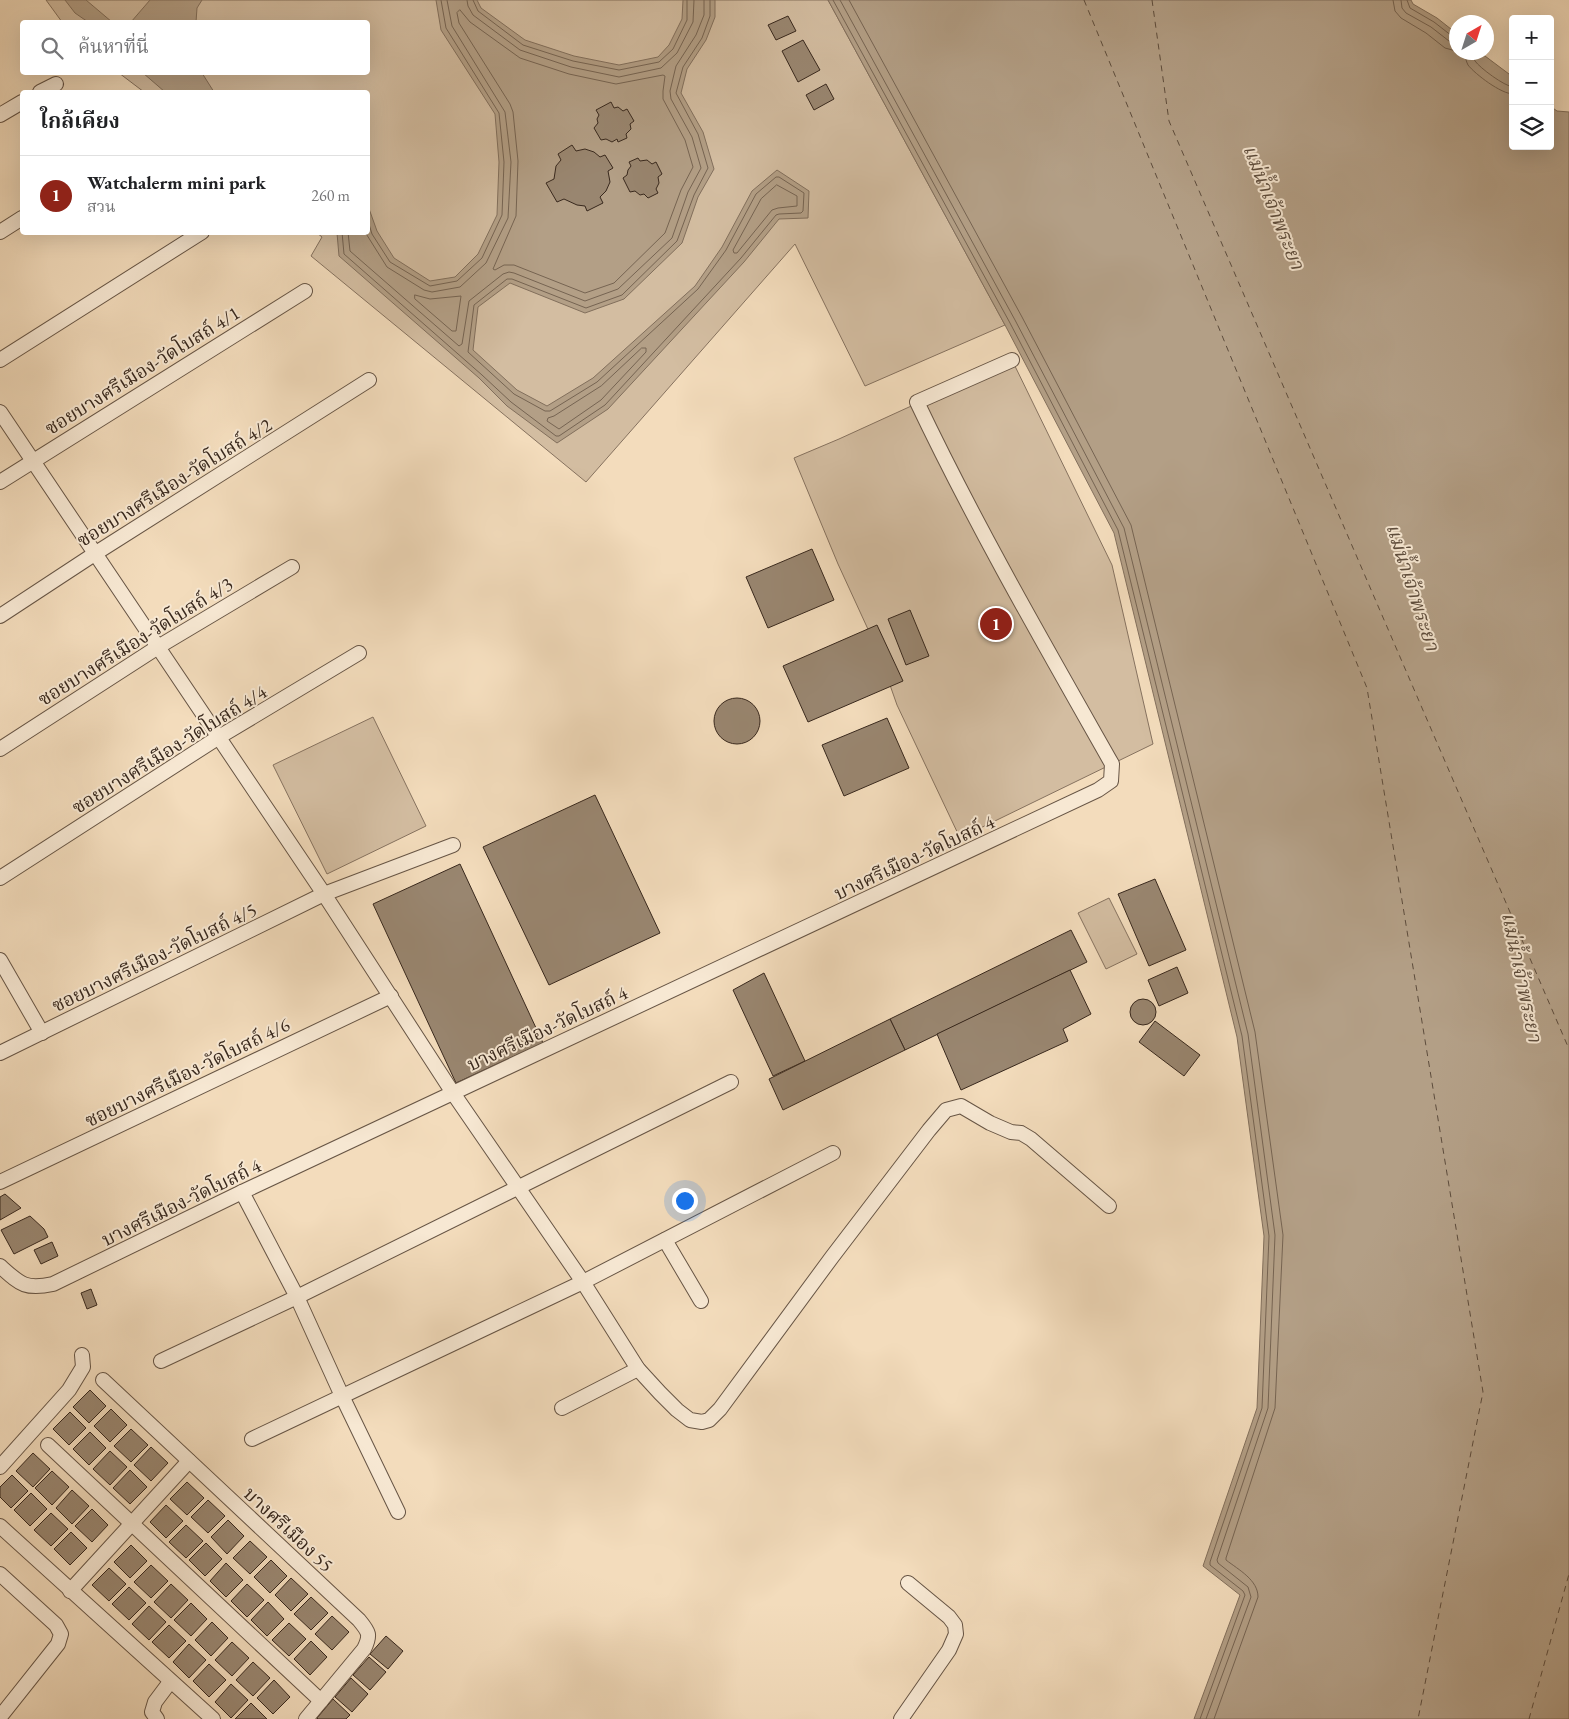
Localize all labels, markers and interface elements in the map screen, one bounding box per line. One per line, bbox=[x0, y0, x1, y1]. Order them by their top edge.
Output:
north arrow bbox=[1449, 15, 1494, 60]
map controls bbox=[1509, 15, 1554, 150]
button: + bbox=[1509, 15, 1554, 60]
search box bbox=[20, 20, 370, 75]
icon: search bbox=[38, 34, 66, 62]
text: ค้นหาที่นี่ bbox=[78, 34, 149, 59]
button: − bbox=[1509, 60, 1554, 105]
button: layers bbox=[1509, 105, 1554, 150]
text: ใกล้เคียง bbox=[40, 107, 120, 134]
water label: แม่น้ำเจ้าพระยา bbox=[1237, 140, 1313, 274]
text: Watchalerm mini park bbox=[87, 170, 266, 195]
text: 1 bbox=[52, 185, 60, 206]
text: 260 m bbox=[311, 185, 350, 206]
text: สวน bbox=[87, 196, 116, 217]
street label: ซอยบางศรีเมือง-วัดโบสถ์ 4/1 bbox=[39, 298, 244, 441]
street label: ซอยบางศรีเมือง-วัดโบสถ์ 4/2 bbox=[71, 410, 276, 553]
water label: แม่น้ำเจ้าพระยา bbox=[1380, 520, 1448, 655]
street label: ซอยบางศรีเมือง-วัดโบสถ์ 4/3 bbox=[32, 569, 237, 712]
pin: 1 bbox=[980, 605, 1012, 643]
street label: ซอยบางศรีเมือง-วัดโบสถ์ 4/4 bbox=[66, 677, 272, 820]
street label: บางศรีเมือง-วัดโบสถ์ 4 bbox=[829, 807, 999, 906]
street label: ซอยบางศรีเมือง-วัดโบสถ์ 4/5 bbox=[47, 895, 261, 1018]
water label: แม่น้ำเจ้าพระยา bbox=[1496, 909, 1551, 1045]
street label: บางศรีเมือง-วัดโบสถ์ 4 bbox=[462, 978, 632, 1077]
street label: ซอยบางศรีเมือง-วัดโบสถ์ 4/6 bbox=[80, 1010, 294, 1133]
street label: บางศรีเมือง-วัดโบสถ์ 4 bbox=[96, 1151, 266, 1252]
your location bbox=[672, 1188, 698, 1214]
street label: บางศรีเมือง 55 bbox=[238, 1481, 339, 1577]

